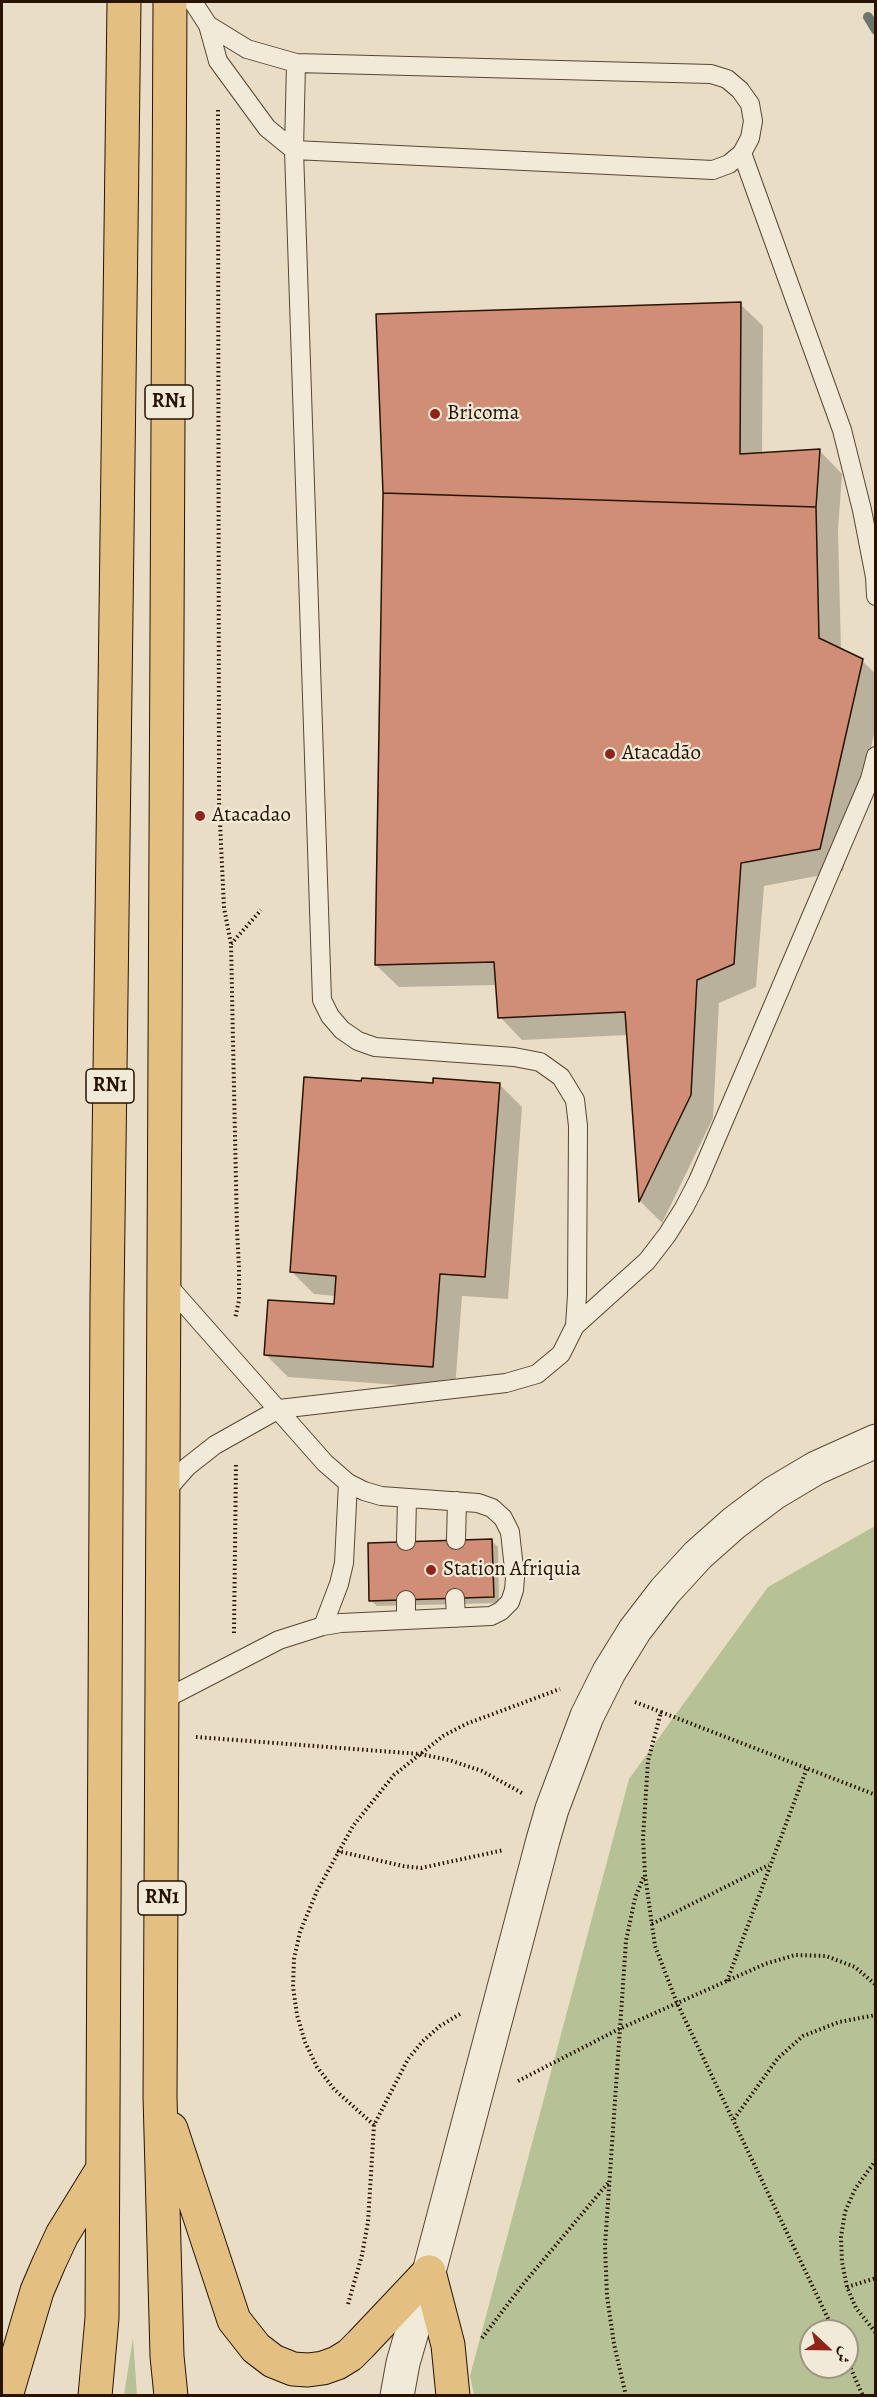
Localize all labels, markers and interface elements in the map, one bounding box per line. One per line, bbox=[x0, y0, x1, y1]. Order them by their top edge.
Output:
road number: RN1 bbox=[145, 385, 193, 419]
place label: Bricoma bbox=[447, 401, 520, 427]
marker: Bricoma bbox=[428, 407, 442, 421]
place label: Atacadão bbox=[622, 741, 701, 767]
marker: Atacadão bbox=[603, 747, 617, 761]
place label: Atacadao bbox=[212, 803, 291, 829]
marker: Atacadao bbox=[193, 809, 207, 823]
road number: RN1 bbox=[86, 1069, 134, 1103]
place label: Station Afriquia bbox=[443, 1557, 581, 1583]
marker: Station Afriquia bbox=[424, 1563, 438, 1577]
road number: RN1 bbox=[138, 1881, 186, 1915]
north arrow bbox=[799, 2319, 859, 2379]
text: ش bbox=[831, 2344, 857, 2366]

